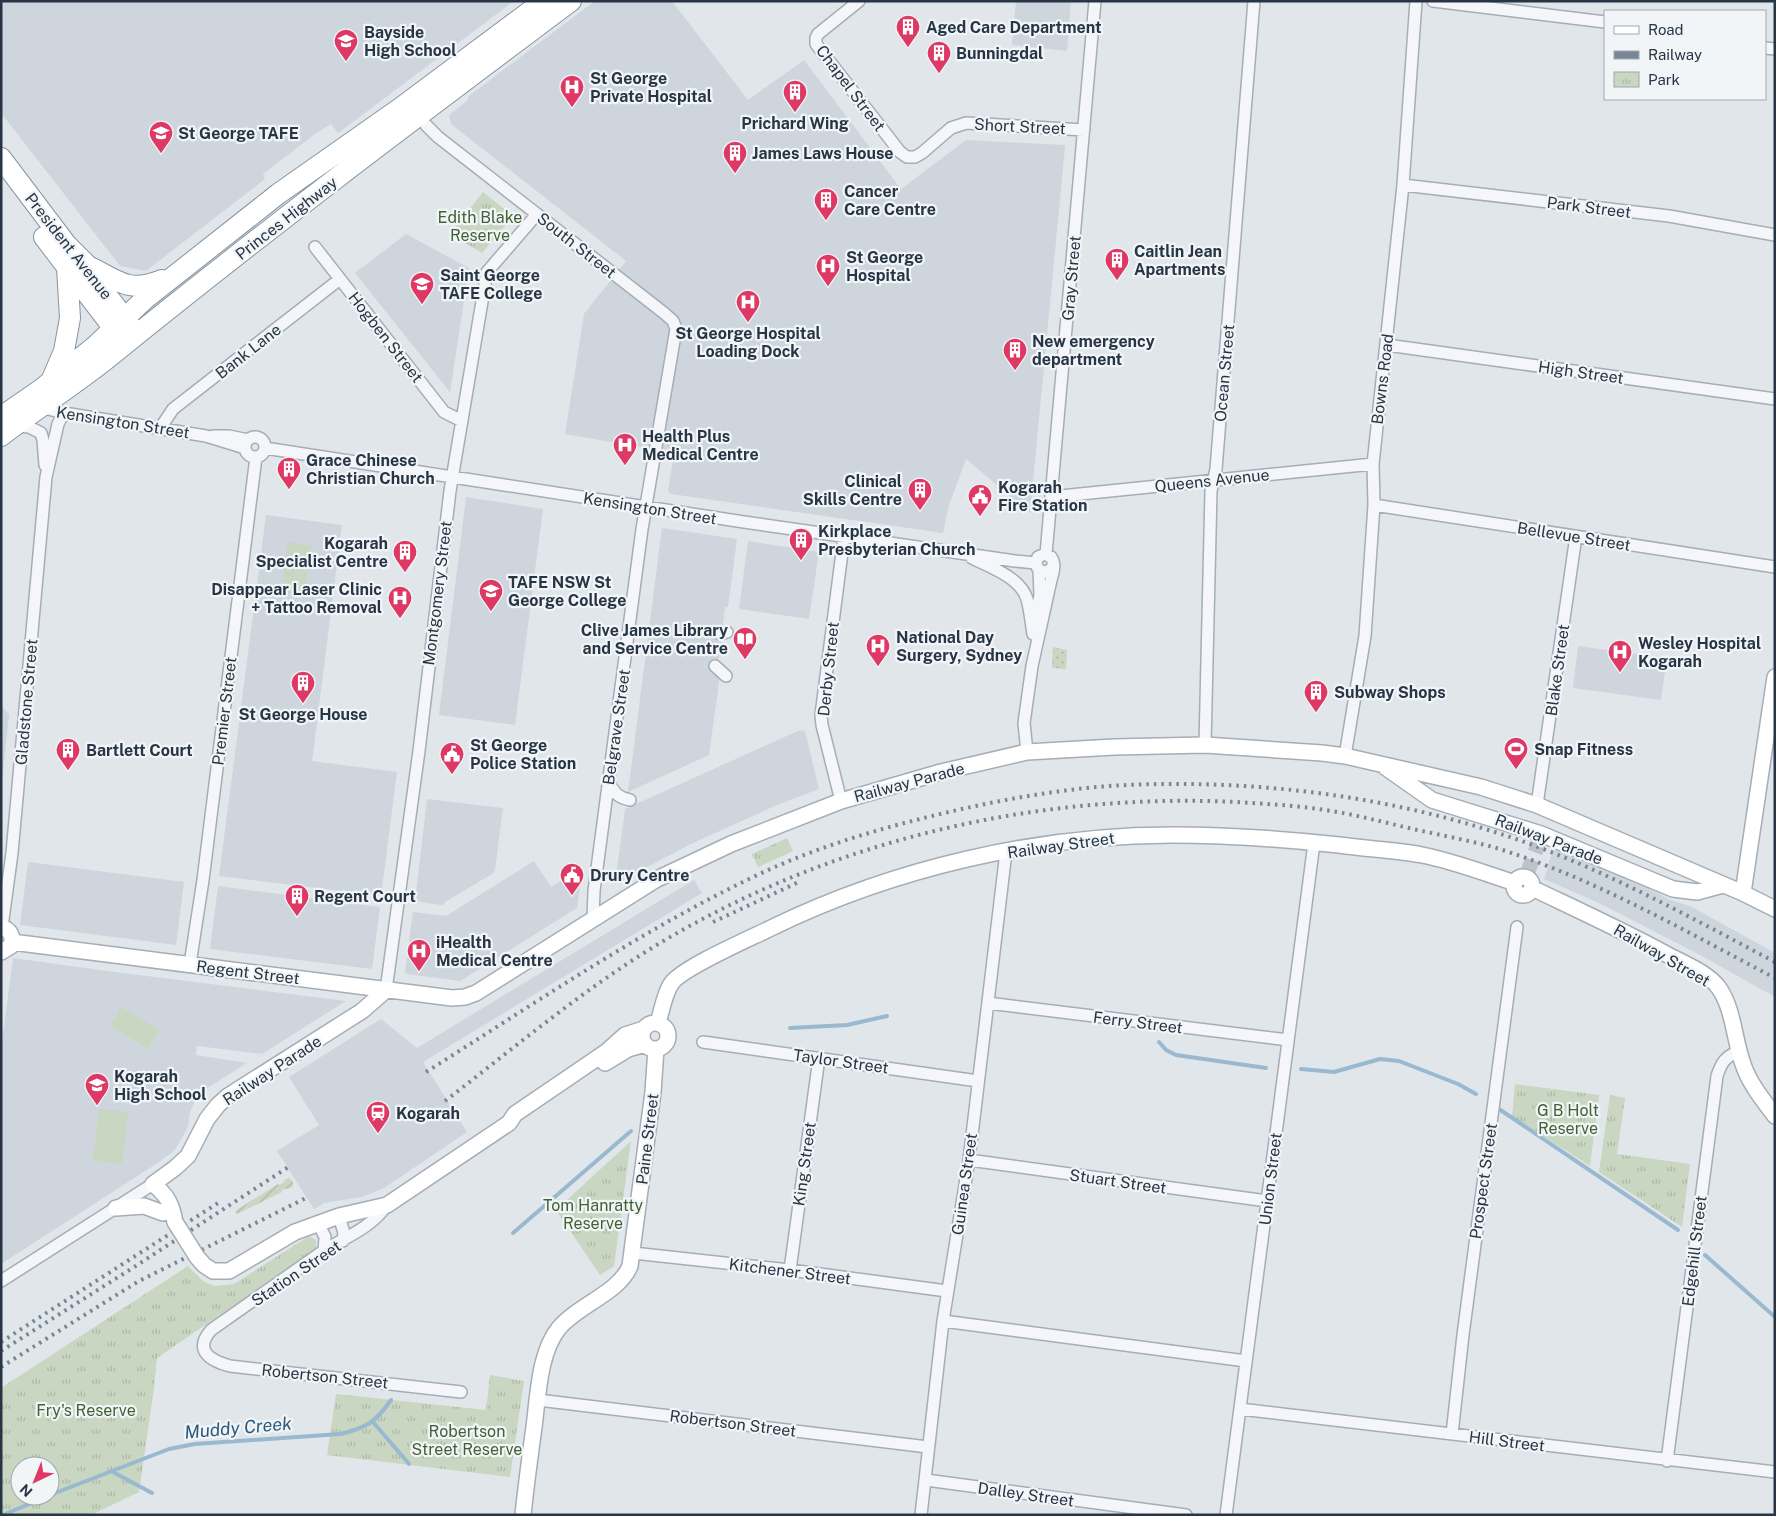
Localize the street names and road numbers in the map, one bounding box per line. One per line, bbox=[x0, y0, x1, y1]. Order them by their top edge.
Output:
street label: Chapel Street bbox=[812, 41, 889, 135]
street label: Short Street bbox=[974, 115, 1066, 138]
street label: Princes Highway bbox=[232, 173, 341, 264]
street label: President Avenue bbox=[21, 189, 116, 303]
street label: Park Street bbox=[1546, 193, 1632, 222]
street label: South Street bbox=[533, 209, 620, 282]
street label: Gray Street bbox=[1058, 235, 1085, 321]
street label: Hogben Street bbox=[344, 288, 427, 386]
street label: Bank Lane bbox=[212, 320, 285, 383]
street label: Ocean Street bbox=[1211, 323, 1238, 423]
street label: Bowns Road bbox=[1368, 333, 1397, 425]
street label: High Street bbox=[1537, 357, 1625, 388]
street label: Kensington Street bbox=[55, 403, 191, 442]
street label: Queens Avenue bbox=[1154, 465, 1270, 496]
street label: Kensington Street bbox=[582, 489, 718, 528]
street label: Bellevue Street bbox=[1516, 518, 1632, 555]
street label: Montgomery Street bbox=[419, 520, 456, 667]
street label: Derby Street bbox=[814, 621, 843, 717]
street label: Blake Street bbox=[1542, 623, 1573, 717]
street label: Gladstone Street bbox=[12, 638, 41, 766]
street label: Premier Street bbox=[208, 656, 241, 766]
street label: Belgrave Street bbox=[599, 668, 634, 786]
street label: Railway Parade bbox=[852, 759, 966, 806]
street label: Railway Parade bbox=[1492, 810, 1605, 869]
street label: Railway Street bbox=[1006, 829, 1116, 862]
street label: Railway Street bbox=[1610, 920, 1713, 991]
street label: Regent Street bbox=[195, 957, 301, 988]
street label: Ferry Street bbox=[1092, 1008, 1184, 1037]
street label: Railway Parade bbox=[219, 1031, 325, 1109]
street label: Taylor Street bbox=[792, 1045, 890, 1078]
street label: Paine Street bbox=[632, 1092, 663, 1186]
street label: King Street bbox=[789, 1121, 820, 1207]
street label: Prospect Street bbox=[1466, 1122, 1501, 1240]
street label: Guinea Street bbox=[948, 1132, 981, 1236]
street label: Union Street bbox=[1255, 1132, 1286, 1227]
street label: Stuart Street bbox=[1068, 1165, 1168, 1198]
street label: Edgehill Street bbox=[1678, 1195, 1711, 1308]
street label: Station Street bbox=[248, 1236, 345, 1310]
street label: Kitchener Street bbox=[728, 1255, 852, 1288]
street label: Robertson Street bbox=[261, 1360, 389, 1393]
street label: Robertson Street bbox=[669, 1406, 797, 1441]
street label: Hill Street bbox=[1468, 1427, 1546, 1456]
street label: Dalley Street bbox=[977, 1478, 1075, 1511]

